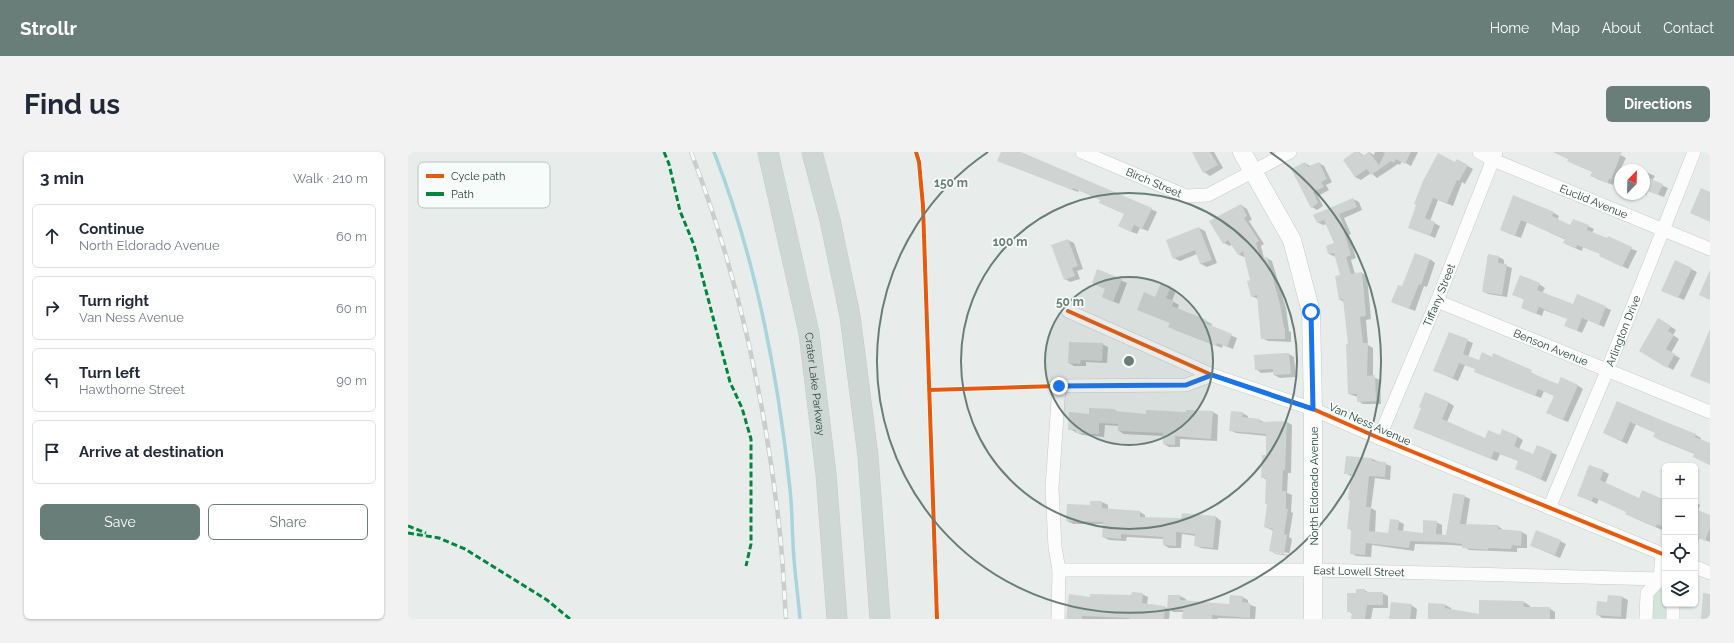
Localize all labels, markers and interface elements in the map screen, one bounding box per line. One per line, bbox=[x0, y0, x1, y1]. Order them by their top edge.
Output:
text: Strollr bbox=[20, 17, 77, 39]
text: Home bbox=[1490, 20, 1529, 36]
text: Map bbox=[1551, 20, 1580, 36]
text: About bbox=[1602, 20, 1641, 36]
text: Contact bbox=[1663, 20, 1714, 36]
button: Directions bbox=[1606, 86, 1710, 122]
text: Find us bbox=[24, 88, 120, 121]
legend bbox=[418, 162, 550, 208]
north arrow bbox=[1614, 164, 1650, 200]
street label: Birch Street bbox=[1124, 165, 1184, 201]
text: 3 min bbox=[40, 168, 84, 188]
text: Cycle path bbox=[451, 170, 505, 183]
text: Walk · 210 m bbox=[293, 171, 368, 186]
text: 150 m bbox=[934, 176, 968, 190]
street label: Euclid Avenue bbox=[1558, 182, 1630, 222]
text: Path bbox=[451, 188, 474, 201]
text: Continue bbox=[79, 220, 144, 238]
icon: ahead bbox=[41, 225, 63, 247]
text: 60 m bbox=[336, 229, 367, 244]
text: 100 m bbox=[993, 235, 1027, 249]
text: North Eldorado Avenue bbox=[79, 238, 220, 253]
street label: Tiffany Street bbox=[1421, 262, 1458, 329]
text: Turn right bbox=[79, 292, 149, 310]
street label: Arlington Drive bbox=[1603, 293, 1644, 369]
text: 50 m bbox=[1056, 295, 1084, 309]
icon: right bbox=[41, 297, 63, 319]
text: 60 m bbox=[336, 301, 367, 316]
route start bbox=[1302, 303, 1320, 321]
text: Van Ness Avenue bbox=[79, 310, 184, 325]
street label: Benson Avenue bbox=[1511, 327, 1591, 369]
street label: Crater Lake Parkway bbox=[802, 332, 827, 437]
centre of rings bbox=[1122, 354, 1136, 368]
text: Turn left bbox=[79, 364, 140, 382]
icon: left bbox=[41, 369, 63, 391]
text: 90 m bbox=[336, 373, 367, 388]
route end bbox=[1050, 377, 1068, 395]
text: Hawthorne Street bbox=[79, 382, 185, 397]
street label: Van Ness Avenue bbox=[1327, 400, 1413, 449]
street label: North Eldorado Avenue bbox=[1308, 426, 1321, 546]
icon: arrive bbox=[41, 441, 63, 463]
text: Arrive at destination bbox=[79, 443, 224, 461]
map controls bbox=[1662, 463, 1698, 607]
button: + bbox=[1662, 463, 1698, 499]
button: − bbox=[1662, 499, 1698, 535]
button: Save bbox=[40, 504, 200, 540]
button: Share bbox=[208, 504, 368, 540]
button: locate bbox=[1662, 535, 1698, 571]
street label: East Lowell Street bbox=[1313, 564, 1405, 579]
button: layers bbox=[1662, 571, 1698, 607]

